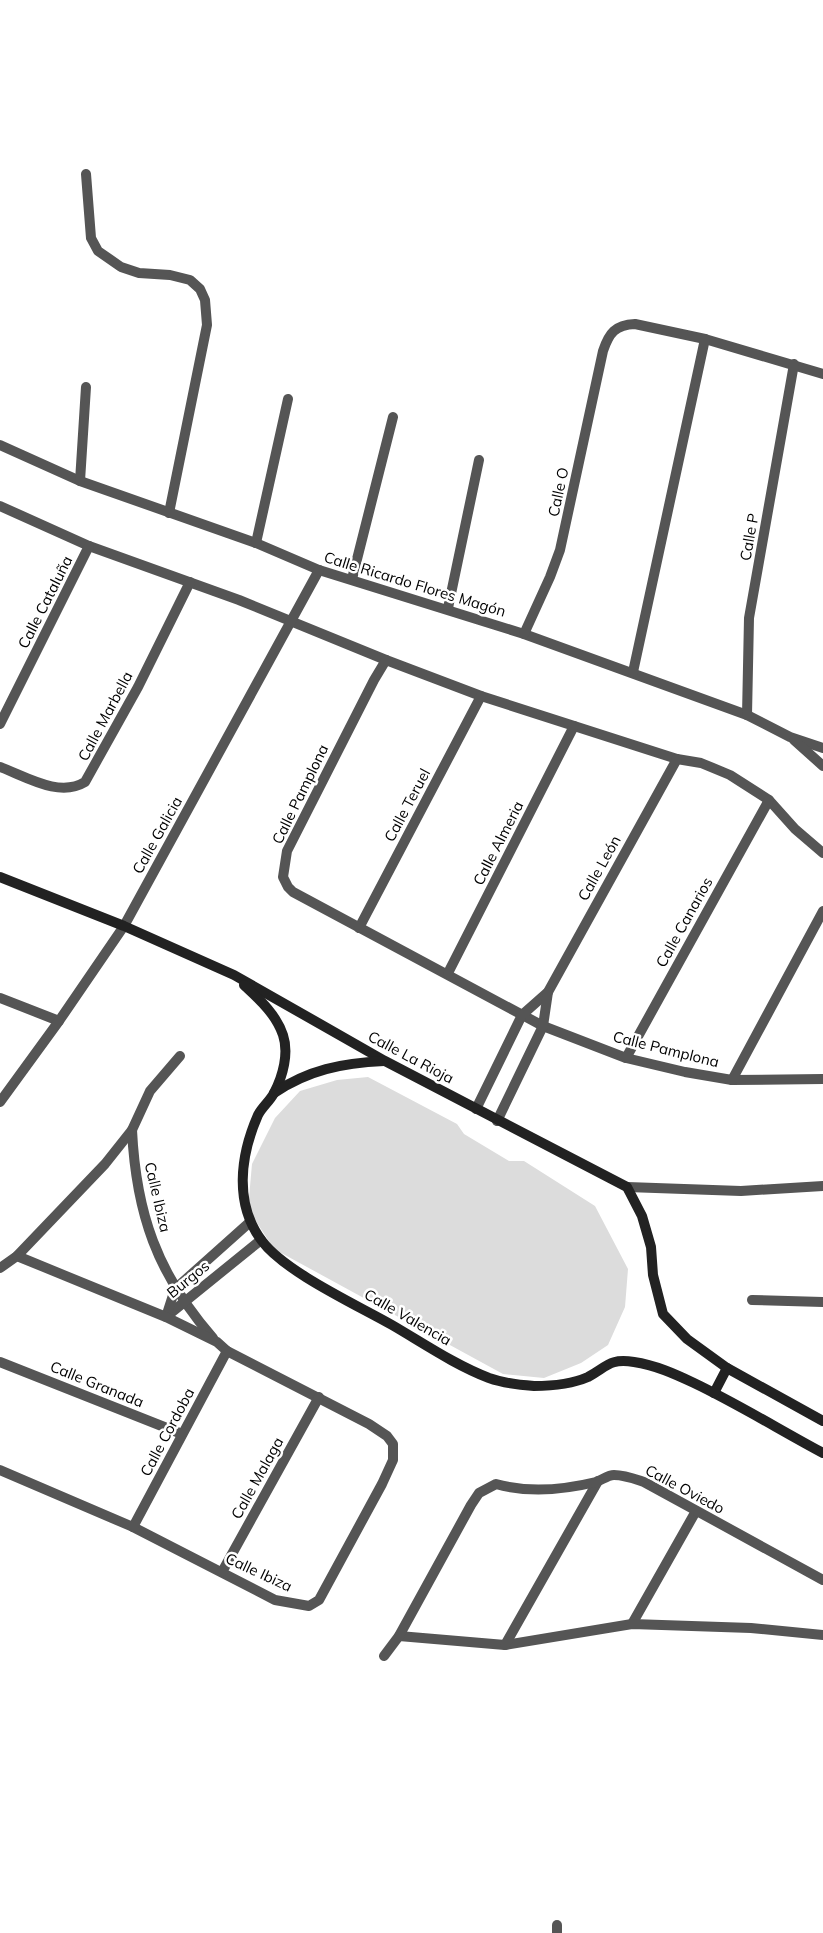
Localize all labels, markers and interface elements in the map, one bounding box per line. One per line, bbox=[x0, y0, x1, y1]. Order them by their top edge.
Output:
street label: Calle O bbox=[544, 466, 572, 518]
street label: Calle P bbox=[735, 511, 763, 562]
street label: Calle Ricardo Flores Magón bbox=[322, 547, 508, 621]
street label: Calle Cataluña bbox=[13, 552, 77, 652]
street label: Calle Marbella bbox=[73, 668, 137, 764]
street label: Calle Pamplona bbox=[268, 741, 332, 847]
street label: Calle Teruel bbox=[380, 765, 434, 845]
street label: Calle Galicia bbox=[128, 793, 186, 877]
street label: Calle Almeria bbox=[469, 798, 527, 888]
street label: Calle León bbox=[573, 832, 625, 904]
street label: Calle Canarios bbox=[651, 874, 717, 970]
street label: Calle La Rioja bbox=[365, 1026, 457, 1088]
street label: Calle Pamplona bbox=[611, 1027, 721, 1071]
street label: Calle Ibiza bbox=[141, 1160, 175, 1234]
street label: Burgos bbox=[163, 1256, 213, 1302]
street label: Calle Valencia bbox=[361, 1284, 455, 1350]
street label: Calle Granada bbox=[47, 1357, 147, 1411]
street label: Calle Cordoba bbox=[136, 1385, 198, 1479]
street label: Calle Malaga bbox=[227, 1434, 287, 1522]
street label: Calle Oviedo bbox=[642, 1460, 728, 1518]
street label: Calle Ibiza bbox=[223, 1548, 295, 1596]

